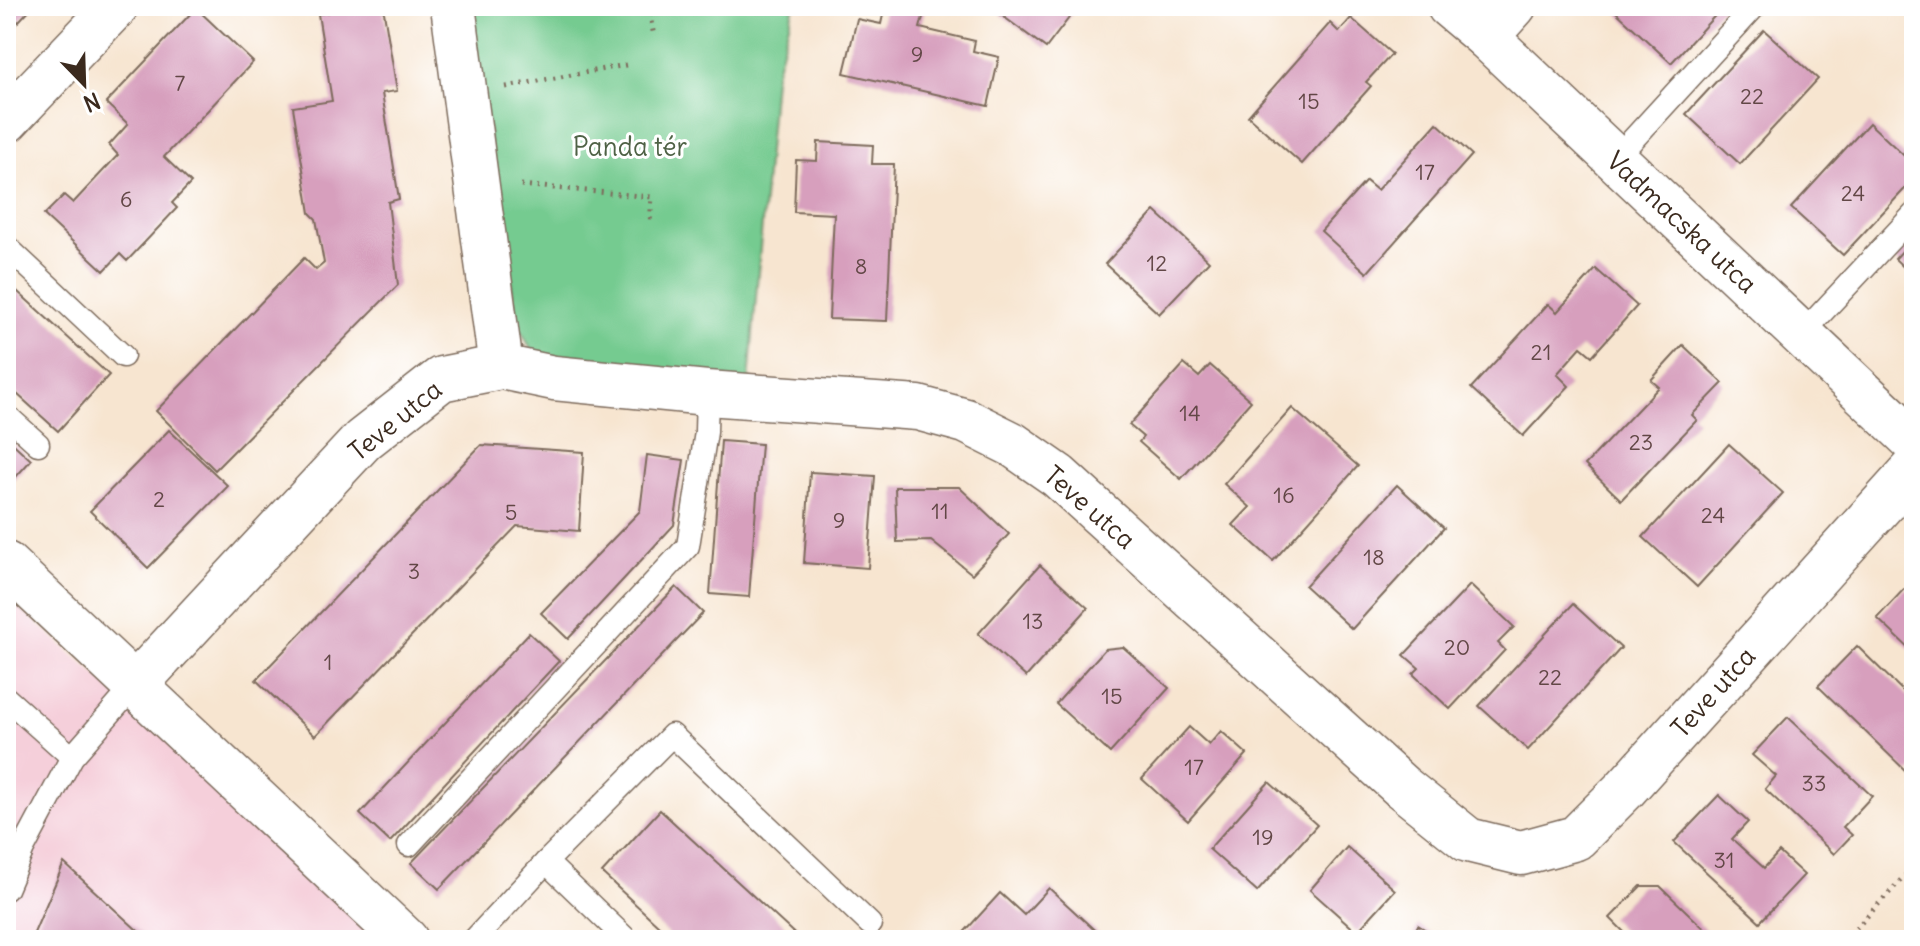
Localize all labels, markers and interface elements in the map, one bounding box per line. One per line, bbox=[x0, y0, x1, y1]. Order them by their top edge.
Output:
house number: 9 bbox=[911, 40, 923, 68]
north arrow bbox=[44, 44, 124, 124]
house number: 7 bbox=[175, 69, 186, 97]
house number: 22 bbox=[1740, 82, 1764, 110]
text: N bbox=[79, 87, 104, 118]
house number: 15 bbox=[1298, 87, 1320, 115]
park label: Panda tér bbox=[573, 130, 688, 163]
street label: Vadmacska utca bbox=[1600, 144, 1764, 300]
house number: 17 bbox=[1415, 158, 1435, 186]
house number: 24 bbox=[1841, 179, 1865, 207]
house number: 6 bbox=[120, 185, 132, 213]
house number: 12 bbox=[1147, 249, 1167, 277]
house number: 8 bbox=[855, 252, 867, 280]
house number: 21 bbox=[1531, 338, 1551, 366]
street label: Teve utca bbox=[342, 372, 448, 468]
house number: 14 bbox=[1179, 399, 1201, 427]
house number: 23 bbox=[1629, 428, 1653, 456]
street label: Teve utca bbox=[1038, 458, 1142, 556]
house number: 16 bbox=[1273, 481, 1295, 509]
house number: 2 bbox=[153, 485, 165, 513]
house number: 11 bbox=[931, 497, 949, 525]
house number: 5 bbox=[505, 498, 517, 526]
house number: 24 bbox=[1701, 501, 1725, 529]
house number: 9 bbox=[833, 506, 845, 534]
house number: 18 bbox=[1363, 543, 1385, 571]
house number: 3 bbox=[408, 557, 420, 585]
house number: 13 bbox=[1022, 607, 1044, 635]
house number: 20 bbox=[1444, 633, 1470, 661]
street label: Teve utca bbox=[1664, 640, 1762, 744]
house number: 1 bbox=[324, 648, 332, 676]
house number: 22 bbox=[1538, 663, 1562, 691]
house number: 15 bbox=[1101, 682, 1123, 710]
house number: 17 bbox=[1184, 753, 1204, 781]
house number: 33 bbox=[1802, 769, 1827, 797]
house number: 19 bbox=[1252, 823, 1274, 851]
house number: 31 bbox=[1714, 846, 1735, 874]

